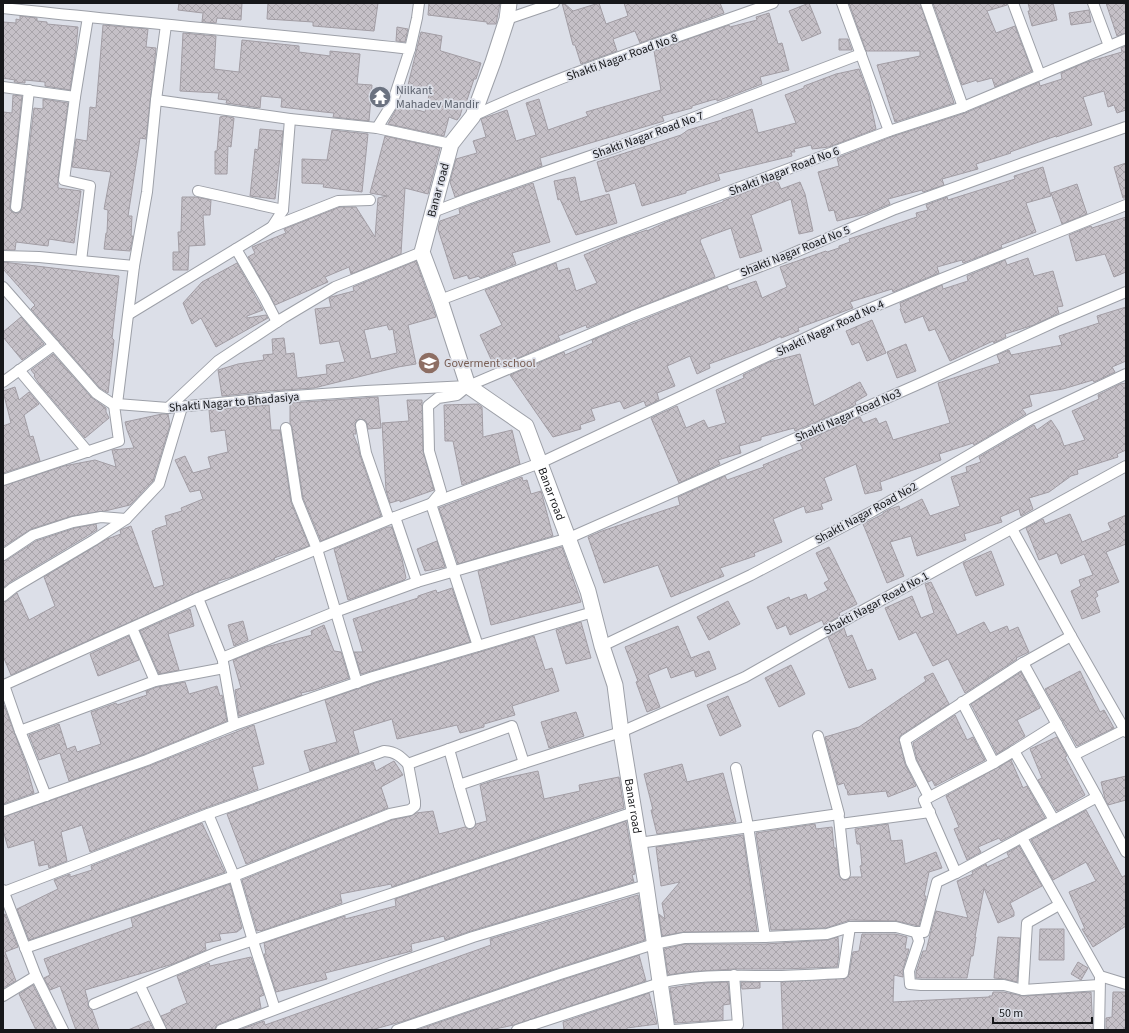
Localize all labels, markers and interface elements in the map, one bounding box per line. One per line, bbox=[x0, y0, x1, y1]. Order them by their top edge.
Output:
street label: Shakti Nagar Road No 8 bbox=[564, 29, 680, 85]
place label: Nilkant Mahadev Mandir bbox=[396, 82, 480, 113]
temple icon: Nilkant Mahadev Mandir bbox=[367, 84, 393, 110]
street label: Shakti Nagar Road No 7 bbox=[590, 107, 706, 163]
street label: Shakti Nagar Road No 6 bbox=[726, 143, 842, 200]
street label: Banar road bbox=[423, 161, 454, 219]
street label: Shakti Nagar Road No 5 bbox=[738, 222, 853, 281]
street label: Shakti Nagar Road No.4 bbox=[773, 296, 887, 361]
school or university icon: Goverment school bbox=[416, 350, 442, 376]
place label: Goverment school bbox=[444, 355, 536, 372]
street label: Shakti Nagar Road No3 bbox=[792, 384, 904, 447]
street label: Shakti Nagar to Bhadasiya bbox=[168, 388, 300, 417]
street label: Banar road bbox=[533, 465, 569, 523]
street label: Shakti Nagar Road No2 bbox=[812, 478, 921, 549]
street label: Shakti Nagar Road No.1 bbox=[821, 567, 932, 639]
street label: Banar road bbox=[620, 777, 645, 835]
scale bar bbox=[993, 999, 1092, 1025]
text: 50 m bbox=[999, 1005, 1023, 1022]

